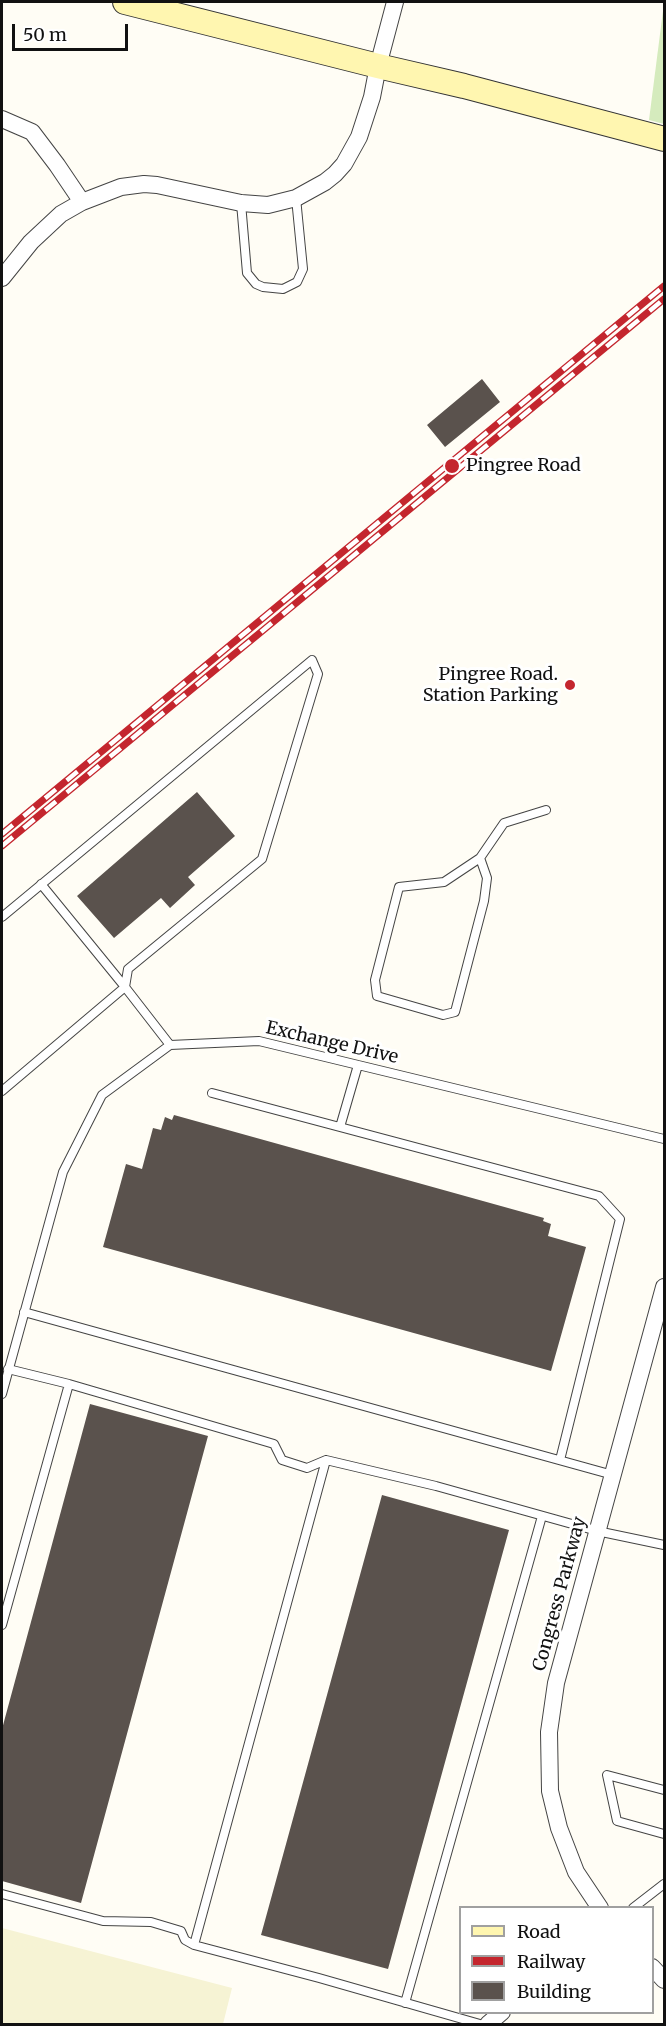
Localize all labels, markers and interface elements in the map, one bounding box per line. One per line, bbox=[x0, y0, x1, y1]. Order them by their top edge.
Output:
scale bar bbox=[15, 12, 130, 50]
text: 50 m bbox=[23, 23, 67, 46]
place label: Pingree Road bbox=[466, 455, 581, 477]
marker: Pingree Road bbox=[443, 457, 461, 475]
place label: Pingree Road. Station Parking bbox=[423, 664, 558, 706]
marker: Pingree Road. Station Parking bbox=[563, 678, 577, 692]
street label: Exchange Drive bbox=[264, 1017, 400, 1069]
street label: Congress Parkway bbox=[529, 1514, 591, 1674]
legend bbox=[459, 1906, 654, 2014]
text: Road bbox=[517, 1920, 561, 1943]
text: Railway bbox=[517, 1950, 585, 1973]
text: Building bbox=[517, 1980, 591, 2003]

